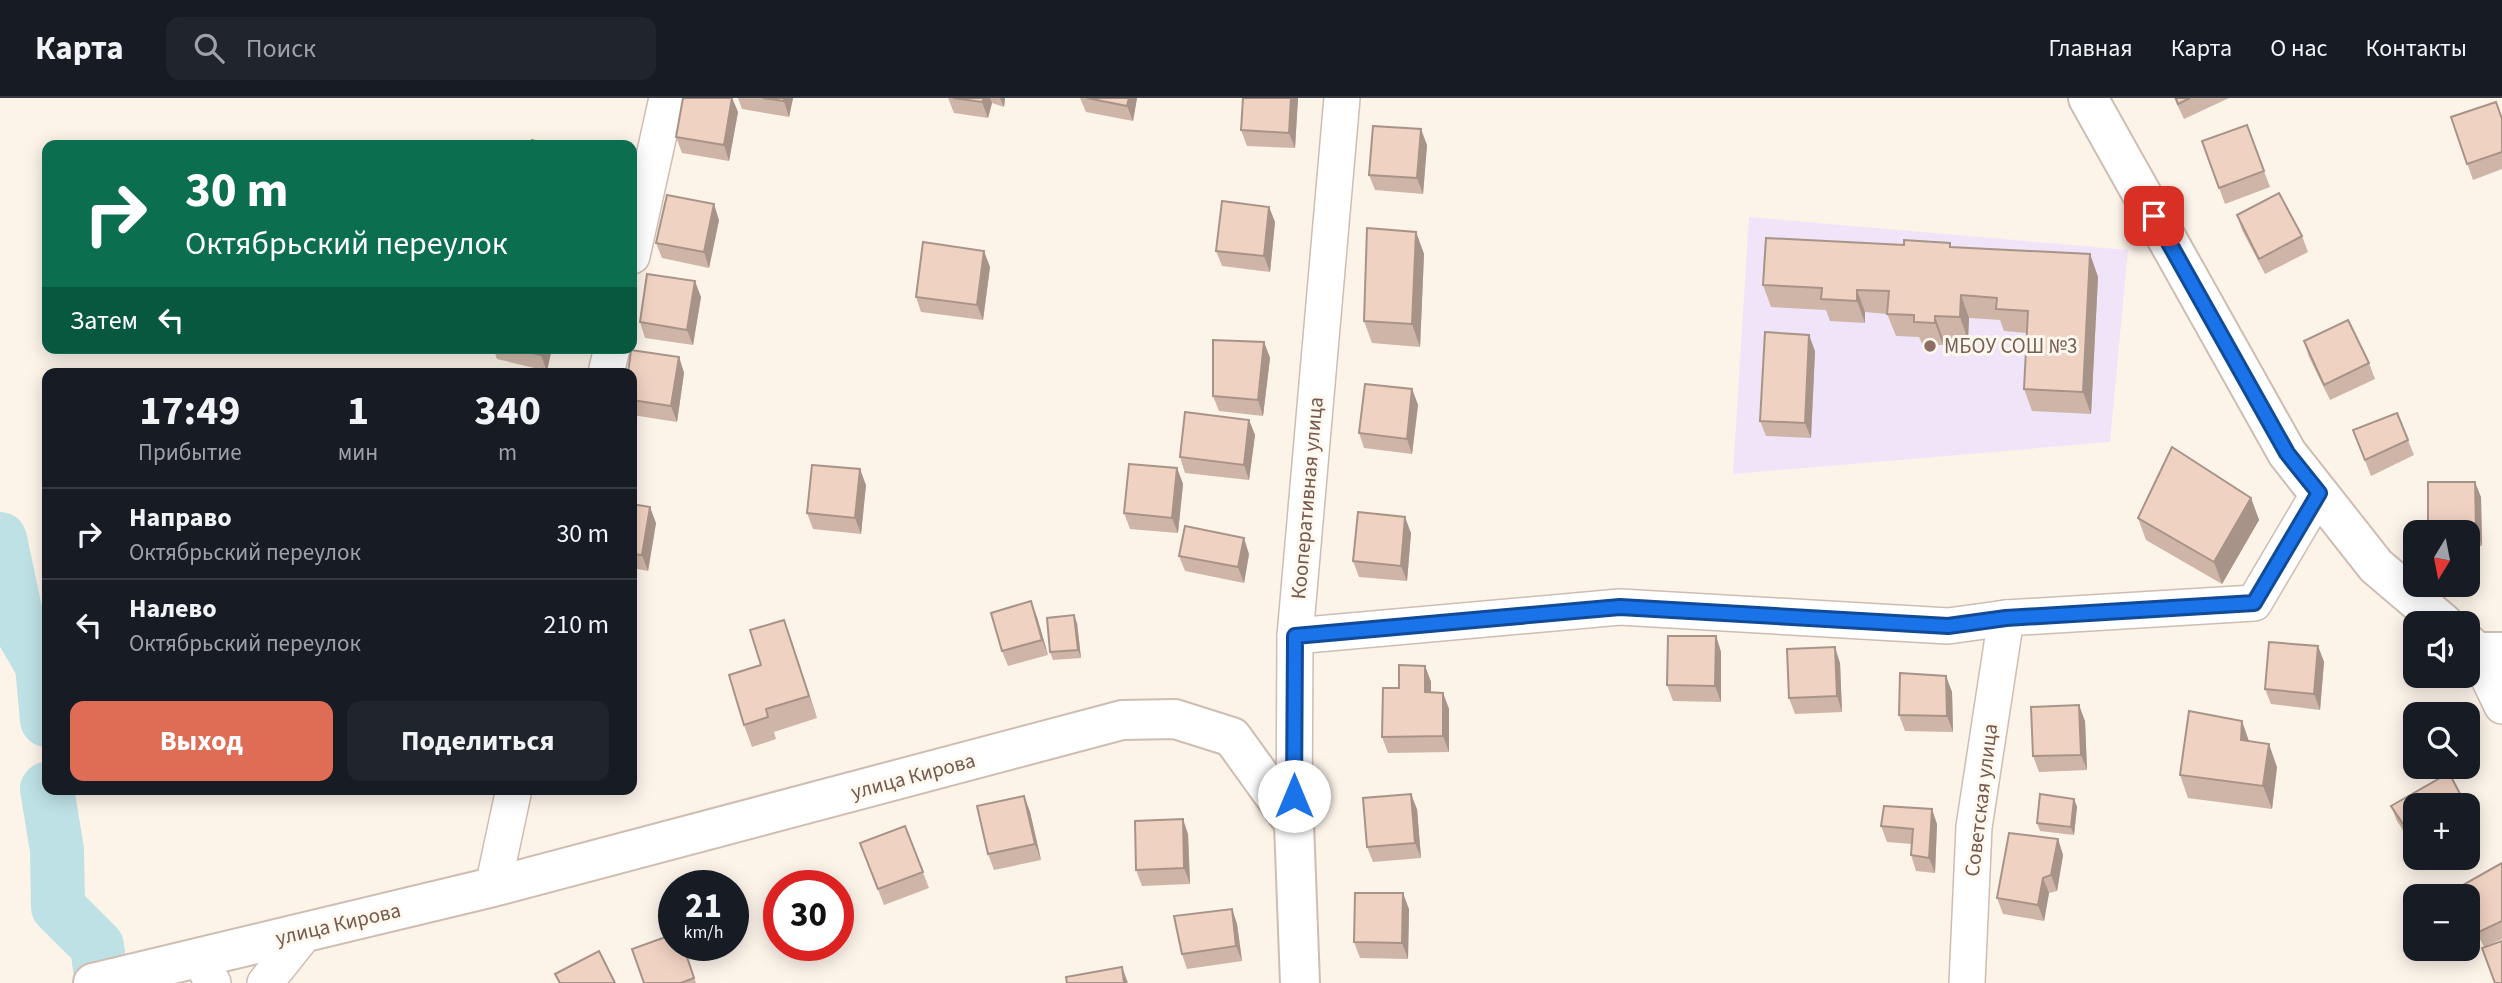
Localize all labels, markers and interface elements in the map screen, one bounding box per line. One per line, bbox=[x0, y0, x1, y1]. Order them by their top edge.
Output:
search box bbox=[166, 17, 656, 80]
text: Карта bbox=[35, 25, 124, 72]
icon: search bbox=[190, 29, 228, 67]
text: Поиск bbox=[246, 30, 316, 67]
text: Главная bbox=[2048, 31, 2133, 66]
text: Карта bbox=[2171, 31, 2232, 66]
text: О нас bbox=[2270, 31, 2327, 66]
text: Контакты bbox=[2365, 31, 2467, 66]
text: 30 m bbox=[185, 156, 289, 226]
icon: right bbox=[70, 168, 161, 259]
pin bbox=[2124, 186, 2184, 246]
icon: arrive bbox=[2135, 197, 2173, 235]
text: Октябрьский переулок bbox=[185, 221, 508, 267]
icon: left bbox=[152, 301, 190, 339]
text: Затем bbox=[70, 302, 138, 339]
place label: МБОУ СОШ №3 bbox=[1944, 331, 2078, 361]
marker: МБОУ СОШ №3 bbox=[1922, 338, 1938, 354]
text: 17:49 bbox=[139, 381, 241, 441]
text: 1 bbox=[347, 381, 369, 441]
text: 340 bbox=[474, 381, 541, 441]
street label: Кооперативная улица bbox=[1283, 396, 1331, 600]
text: Прибытие bbox=[138, 436, 242, 469]
text: мин bbox=[338, 436, 378, 469]
text: m bbox=[498, 436, 517, 469]
text: Направо bbox=[129, 499, 232, 536]
icon: right bbox=[70, 515, 108, 553]
text: 30 m bbox=[556, 515, 609, 552]
north arrow bbox=[2403, 520, 2480, 597]
map controls bbox=[2403, 520, 2480, 961]
text: Октябрьский переулок bbox=[129, 536, 361, 569]
text: Налево bbox=[129, 590, 217, 627]
icon: left bbox=[70, 606, 108, 644]
text: 210 m bbox=[543, 606, 609, 643]
button: sound bbox=[2403, 611, 2480, 688]
text: Октябрьский переулок bbox=[129, 627, 361, 660]
button: Выход bbox=[70, 701, 333, 781]
button: Поделиться bbox=[347, 701, 609, 781]
button: search bbox=[2403, 702, 2480, 779]
street label: Советская улица bbox=[1957, 722, 2005, 878]
street label: улица Кирова bbox=[848, 745, 978, 807]
position arrow bbox=[1257, 759, 1331, 833]
button: + bbox=[2403, 793, 2480, 870]
speed limit sign: 30 bbox=[763, 870, 854, 961]
text: 21 bbox=[685, 881, 722, 931]
button: − bbox=[2403, 884, 2480, 961]
street label: улица Кирова bbox=[272, 895, 404, 953]
text: km/h bbox=[684, 920, 723, 945]

